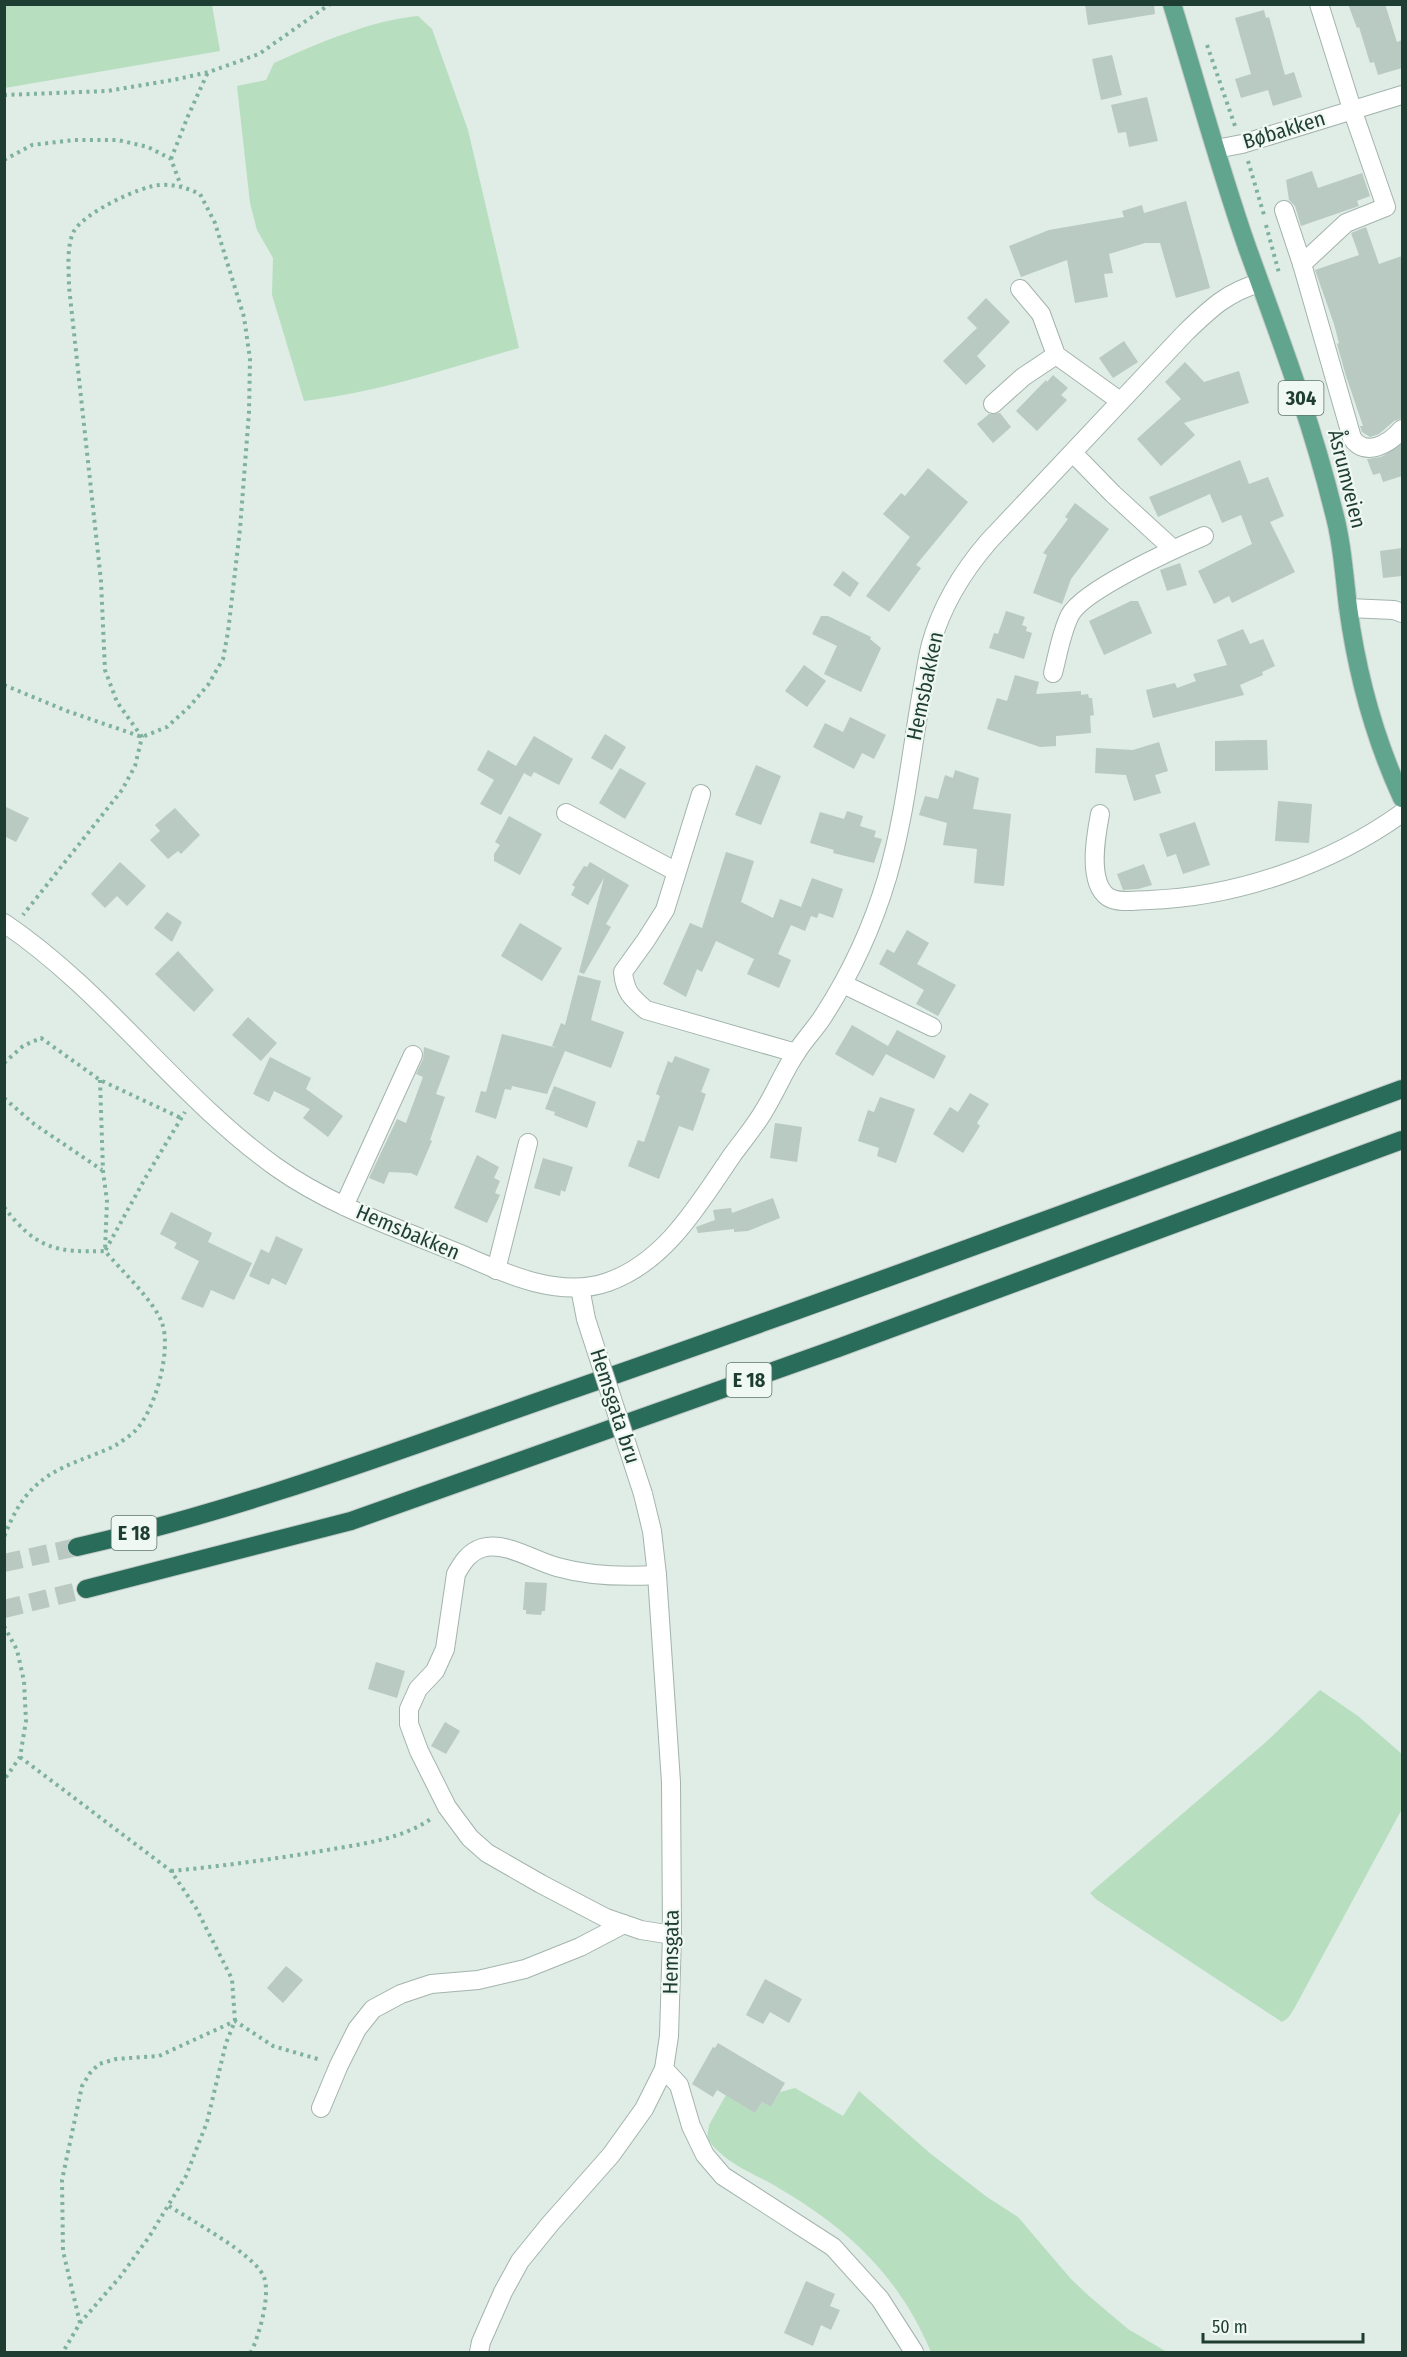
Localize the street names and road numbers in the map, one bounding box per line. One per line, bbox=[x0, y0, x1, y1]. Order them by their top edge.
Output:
street label: Bøbakken bbox=[1240, 105, 1328, 155]
road number: 304 bbox=[1278, 381, 1324, 415]
street label: Åsrumveien bbox=[1322, 427, 1372, 531]
street label: Hemsbakken bbox=[901, 629, 949, 743]
street label: Hemsbakken bbox=[352, 1198, 464, 1266]
street label: Hemsgata bru bbox=[584, 1345, 646, 1467]
road number: E 18 bbox=[726, 1363, 771, 1397]
road number: E 18 bbox=[112, 1516, 156, 1550]
street label: Hemsgata bbox=[657, 1909, 685, 1995]

